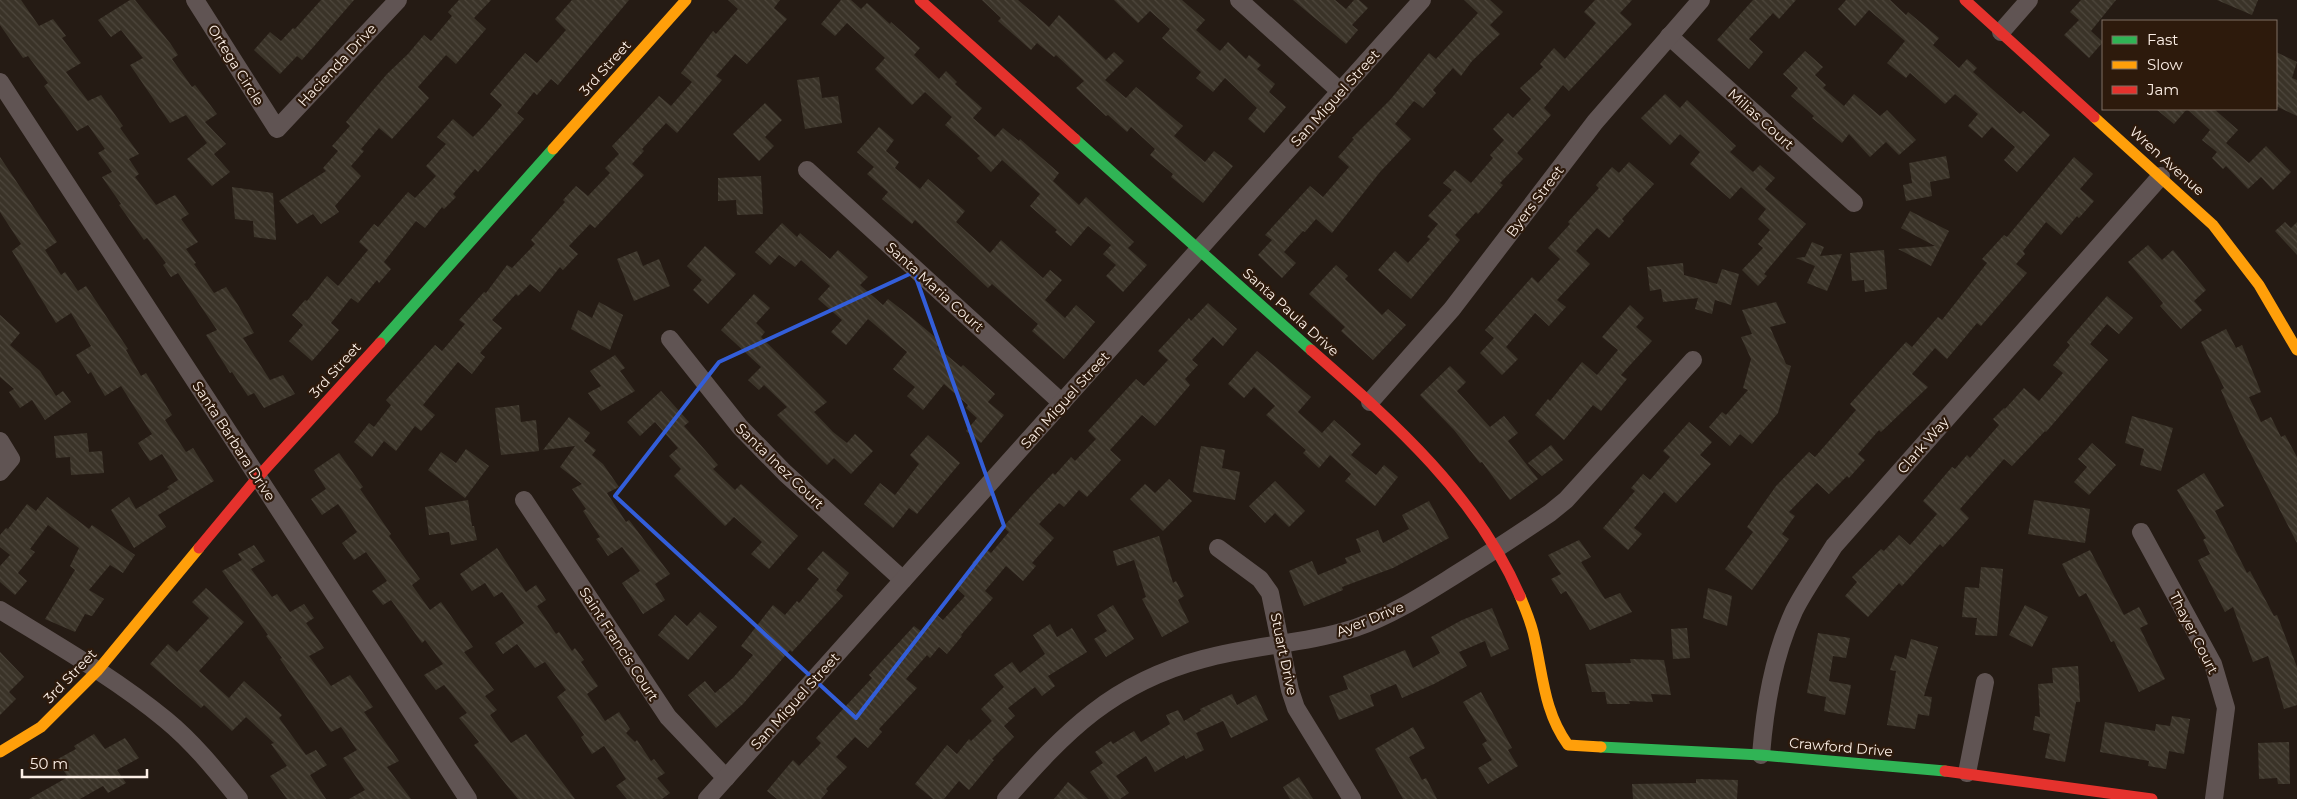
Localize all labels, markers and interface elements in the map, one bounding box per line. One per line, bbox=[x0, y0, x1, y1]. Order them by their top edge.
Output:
street label: Hacienda Drive bbox=[294, 20, 380, 110]
legend bbox=[2102, 20, 2277, 110]
street label: Ortega Circle bbox=[204, 21, 268, 109]
text: Fast bbox=[2147, 30, 2178, 49]
street label: 3rd Street bbox=[575, 36, 635, 100]
street label: San Miguel Street bbox=[1287, 46, 1384, 150]
text: Slow bbox=[2147, 55, 2183, 74]
text: Jam bbox=[2146, 80, 2179, 99]
street label: Milias Court bbox=[1724, 85, 1798, 154]
street label: Wren Avenue bbox=[2126, 123, 2208, 199]
street label: Byers Street bbox=[1502, 161, 1568, 240]
street label: Santa Maria Court bbox=[882, 238, 988, 336]
street label: Santa Paula Drive bbox=[1239, 264, 1343, 360]
street label: 3rd Street bbox=[305, 338, 365, 402]
street label: San Miguel Street bbox=[1017, 348, 1114, 452]
street label: Santa Barbara Drive bbox=[189, 378, 279, 504]
street label: Clark Way bbox=[1893, 412, 1953, 477]
street label: Santa Inez Court bbox=[732, 419, 828, 513]
street label: Saint Francis Court bbox=[575, 584, 663, 705]
street label: Thayer Court bbox=[2166, 589, 2223, 677]
street label: Ayer Drive bbox=[1333, 597, 1407, 641]
street label: Stuart Drive bbox=[1266, 611, 1302, 697]
street label: 3rd Street bbox=[40, 645, 101, 707]
street label: San Miguel Street bbox=[747, 649, 844, 753]
street label: Crawford Drive bbox=[1788, 733, 1894, 761]
scale bar bbox=[22, 746, 148, 778]
text: 50 m bbox=[30, 754, 68, 773]

